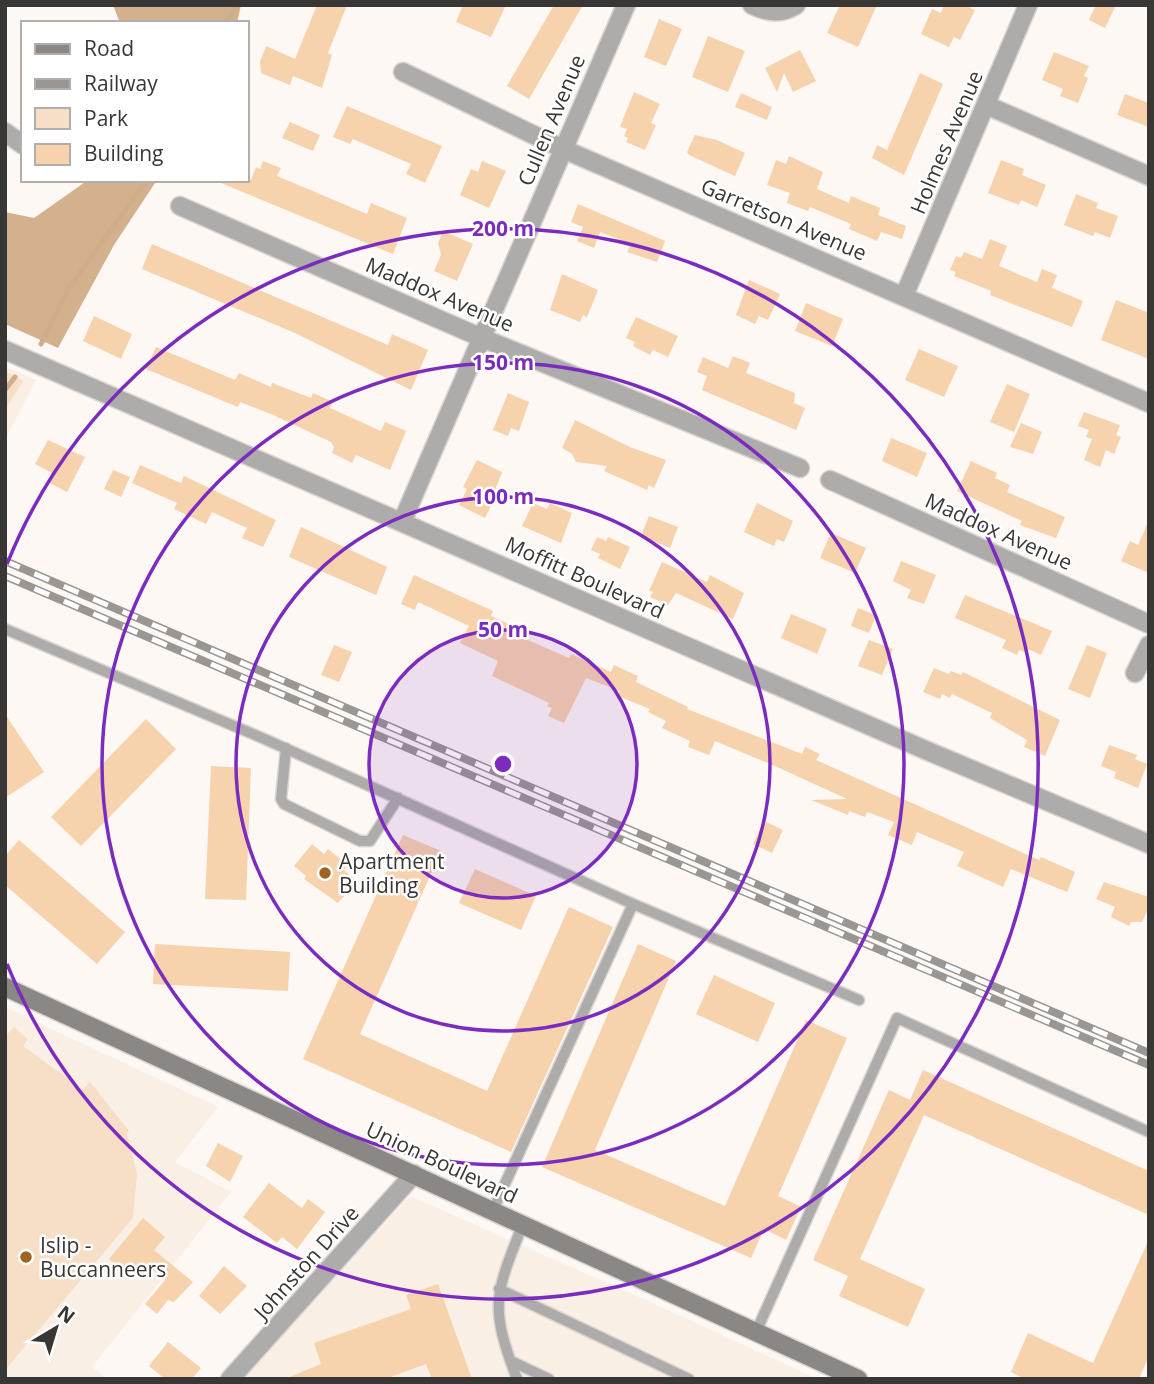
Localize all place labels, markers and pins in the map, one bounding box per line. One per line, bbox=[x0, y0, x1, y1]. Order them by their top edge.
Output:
centre of rings bbox=[491, 752, 515, 776]
place label: Apartment Building bbox=[339, 847, 444, 899]
marker: Apartment Building bbox=[317, 865, 333, 881]
place label: Islip - Buccanneers bbox=[40, 1231, 166, 1283]
marker: Islip - Buccanneers bbox=[18, 1249, 34, 1265]

